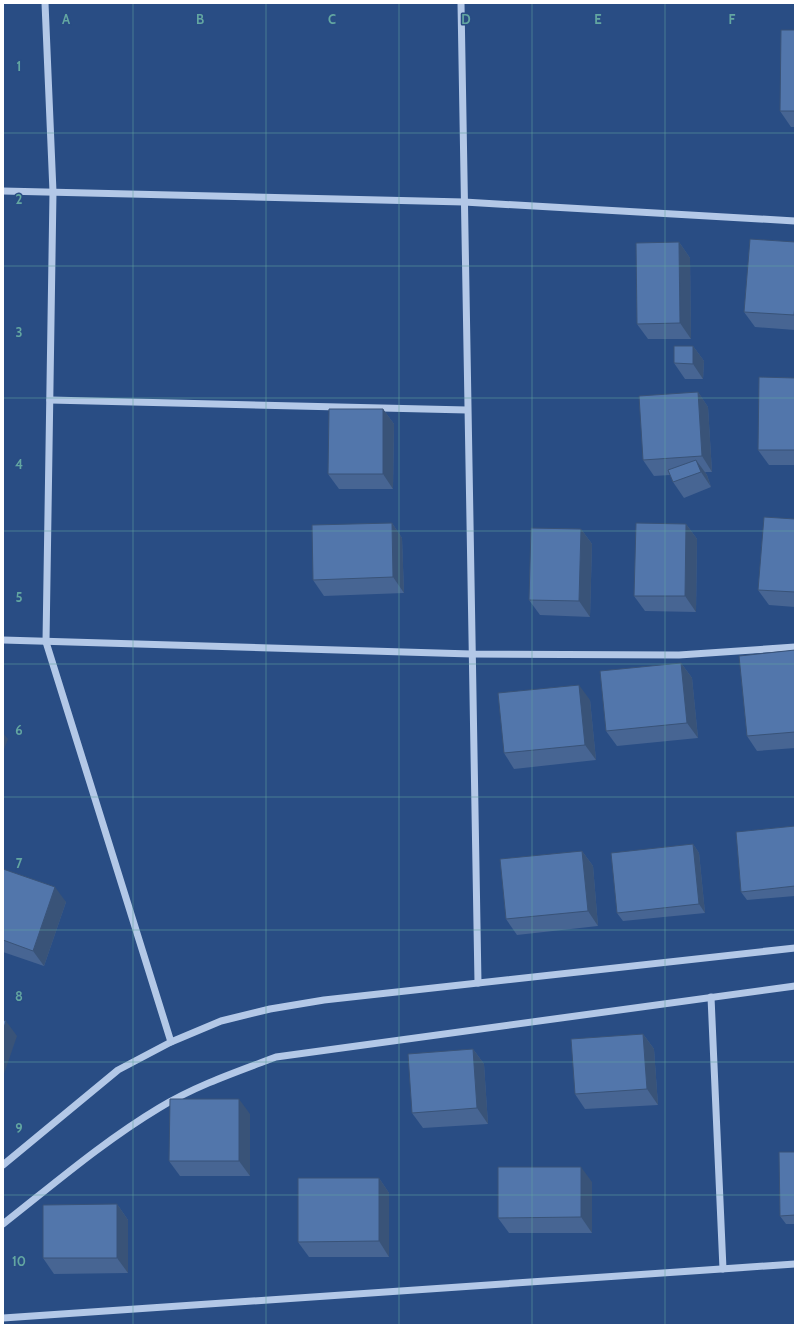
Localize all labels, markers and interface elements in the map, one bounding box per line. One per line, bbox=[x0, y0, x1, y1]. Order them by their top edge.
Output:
text: A bbox=[62, 11, 71, 27]
text: B bbox=[196, 11, 204, 27]
text: C bbox=[328, 11, 336, 27]
text: D bbox=[461, 11, 471, 27]
text: E bbox=[594, 11, 602, 27]
text: F bbox=[729, 11, 736, 27]
text: 1 bbox=[17, 58, 21, 74]
text: 2 bbox=[16, 191, 23, 207]
text: 3 bbox=[15, 324, 23, 340]
text: 4 bbox=[15, 456, 23, 472]
text: 5 bbox=[16, 589, 23, 605]
text: 6 bbox=[15, 722, 23, 738]
text: 7 bbox=[16, 855, 23, 871]
text: 8 bbox=[15, 988, 23, 1004]
text: 9 bbox=[15, 1120, 23, 1136]
text: 10 bbox=[12, 1253, 26, 1269]

